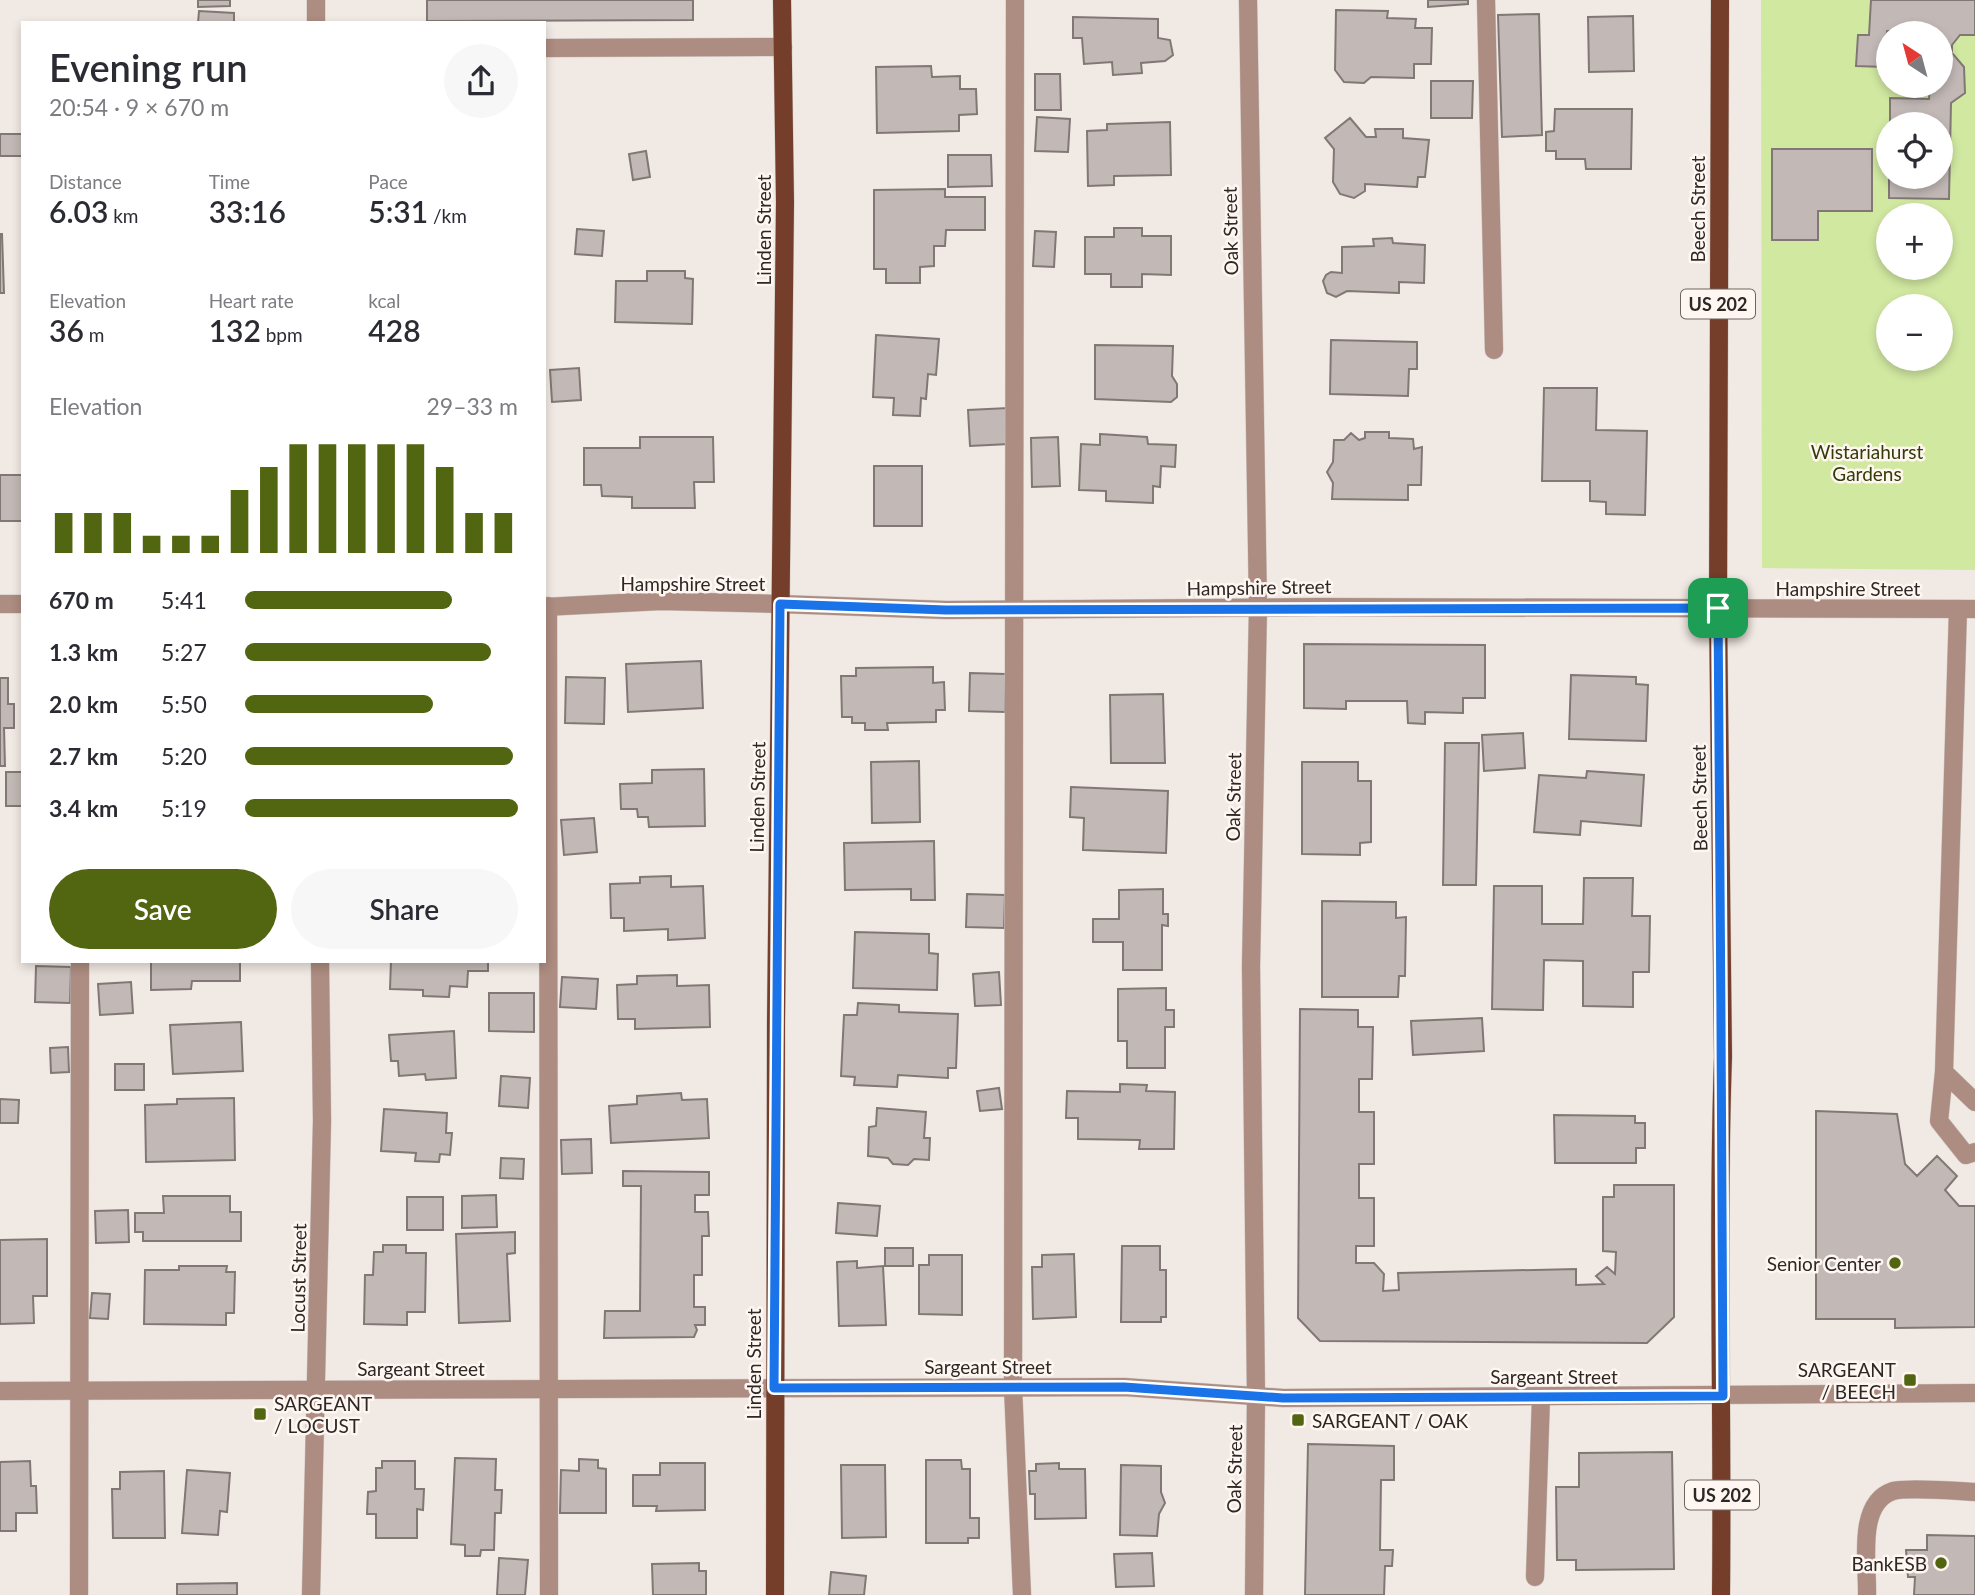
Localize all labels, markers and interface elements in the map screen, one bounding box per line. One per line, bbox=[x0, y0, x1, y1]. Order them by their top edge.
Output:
north arrow bbox=[1876, 21, 1953, 98]
map controls bbox=[1876, 21, 1953, 371]
text: Evening run bbox=[49, 44, 248, 90]
button: share bbox=[444, 44, 518, 118]
text: 20:54 · 9 × 670 m bbox=[49, 93, 229, 121]
button: locate bbox=[1876, 112, 1953, 189]
street label: Beech Street bbox=[1686, 155, 1709, 262]
text: Distance bbox=[49, 170, 122, 193]
text: Time bbox=[209, 170, 250, 193]
text: Pace bbox=[368, 170, 408, 193]
street label: Linden Street bbox=[752, 174, 775, 286]
street label: Oak Street bbox=[1218, 186, 1242, 276]
text: 6.03 bbox=[49, 193, 108, 229]
text: 33:16 bbox=[209, 193, 286, 229]
text: 5:31 bbox=[368, 193, 428, 229]
button: + bbox=[1876, 203, 1953, 280]
text: km bbox=[108, 204, 138, 227]
text: /km bbox=[428, 204, 467, 227]
text: Elevation bbox=[49, 289, 126, 312]
text: Heart rate bbox=[209, 289, 294, 312]
text: kcal bbox=[368, 289, 400, 312]
road number: US 202 bbox=[1681, 290, 1755, 318]
button: − bbox=[1876, 294, 1953, 371]
text: 36 bbox=[49, 312, 84, 348]
text: 132 bbox=[209, 312, 261, 348]
text: 428 bbox=[368, 312, 421, 348]
text: m bbox=[84, 323, 104, 346]
text: bpm bbox=[261, 323, 303, 346]
text: Elevation bbox=[49, 392, 142, 420]
text: 29–33 m bbox=[426, 392, 518, 420]
park label: Wistariahurst Gardens bbox=[1811, 440, 1924, 485]
street label: Hampshire Street bbox=[621, 572, 766, 595]
street label: Hampshire Street bbox=[1186, 574, 1332, 600]
street label: Hampshire Street bbox=[1776, 577, 1921, 600]
pin bbox=[1688, 578, 1748, 638]
text: 670 m bbox=[49, 586, 114, 614]
text: 5:41 bbox=[161, 586, 207, 614]
icon: arrive bbox=[1699, 589, 1737, 627]
text: 1.3 km bbox=[49, 638, 118, 666]
text: 5:27 bbox=[161, 638, 207, 666]
text: 2.0 km bbox=[49, 690, 118, 718]
text: 5:50 bbox=[161, 690, 207, 718]
street label: Linden Street bbox=[745, 741, 769, 853]
text: 2.7 km bbox=[49, 742, 118, 770]
text: 5:20 bbox=[161, 742, 207, 770]
street label: Beech Street bbox=[1687, 744, 1711, 852]
street label: Oak Street bbox=[1221, 752, 1245, 842]
text: 3.4 km bbox=[49, 794, 118, 822]
text: 5:19 bbox=[161, 794, 207, 822]
button: Save bbox=[49, 869, 277, 949]
button: Share bbox=[291, 869, 518, 949]
street label: Locust Street bbox=[286, 1223, 310, 1333]
place label: Senior Center bbox=[1767, 1252, 1881, 1275]
marker: Senior Center bbox=[1887, 1255, 1903, 1271]
street label: Linden Street bbox=[742, 1308, 765, 1420]
street label: Sargeant Street bbox=[924, 1355, 1052, 1378]
street label: Sargeant Street bbox=[357, 1357, 485, 1380]
place label: SARGEANT / BEECH bbox=[1798, 1358, 1896, 1403]
street label: Sargeant Street bbox=[1490, 1365, 1618, 1388]
marker: SARGEANT / BEECH bbox=[1902, 1372, 1918, 1388]
place label: SARGEANT / LOCUST bbox=[274, 1392, 372, 1437]
marker: SARGEANT / LOCUST bbox=[252, 1406, 268, 1422]
place label: SARGEANT / OAK bbox=[1312, 1409, 1469, 1432]
marker: SARGEANT / OAK bbox=[1290, 1412, 1306, 1428]
street label: Oak Street bbox=[1222, 1424, 1246, 1514]
road number: US 202 bbox=[1685, 1480, 1759, 1510]
place label: BankESB bbox=[1852, 1552, 1927, 1575]
marker: BankESB bbox=[1933, 1555, 1949, 1571]

